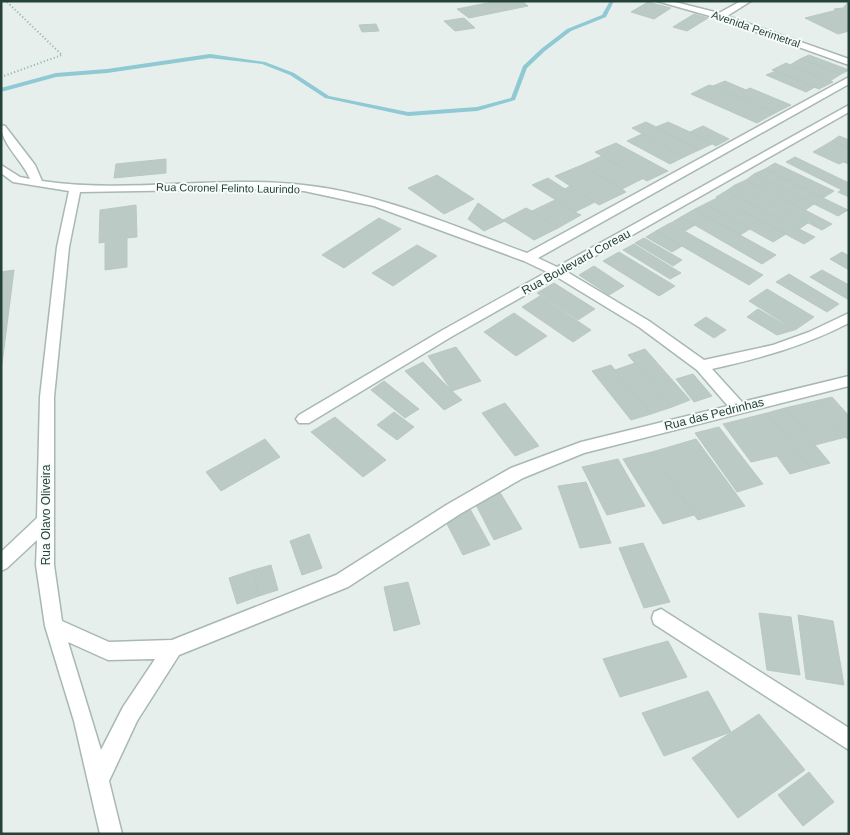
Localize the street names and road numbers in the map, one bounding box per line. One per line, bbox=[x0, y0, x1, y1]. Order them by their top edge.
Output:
street label: Avenida Perimetral bbox=[710, 8, 802, 50]
street label: Rua Coronel Felinto Laurindo bbox=[156, 181, 300, 195]
street label: Rua Boulevard Coreau bbox=[519, 226, 633, 298]
street label: Rua das Pedrinhas bbox=[663, 395, 765, 433]
street label: Rua Olavo Oliveira bbox=[39, 464, 53, 565]

